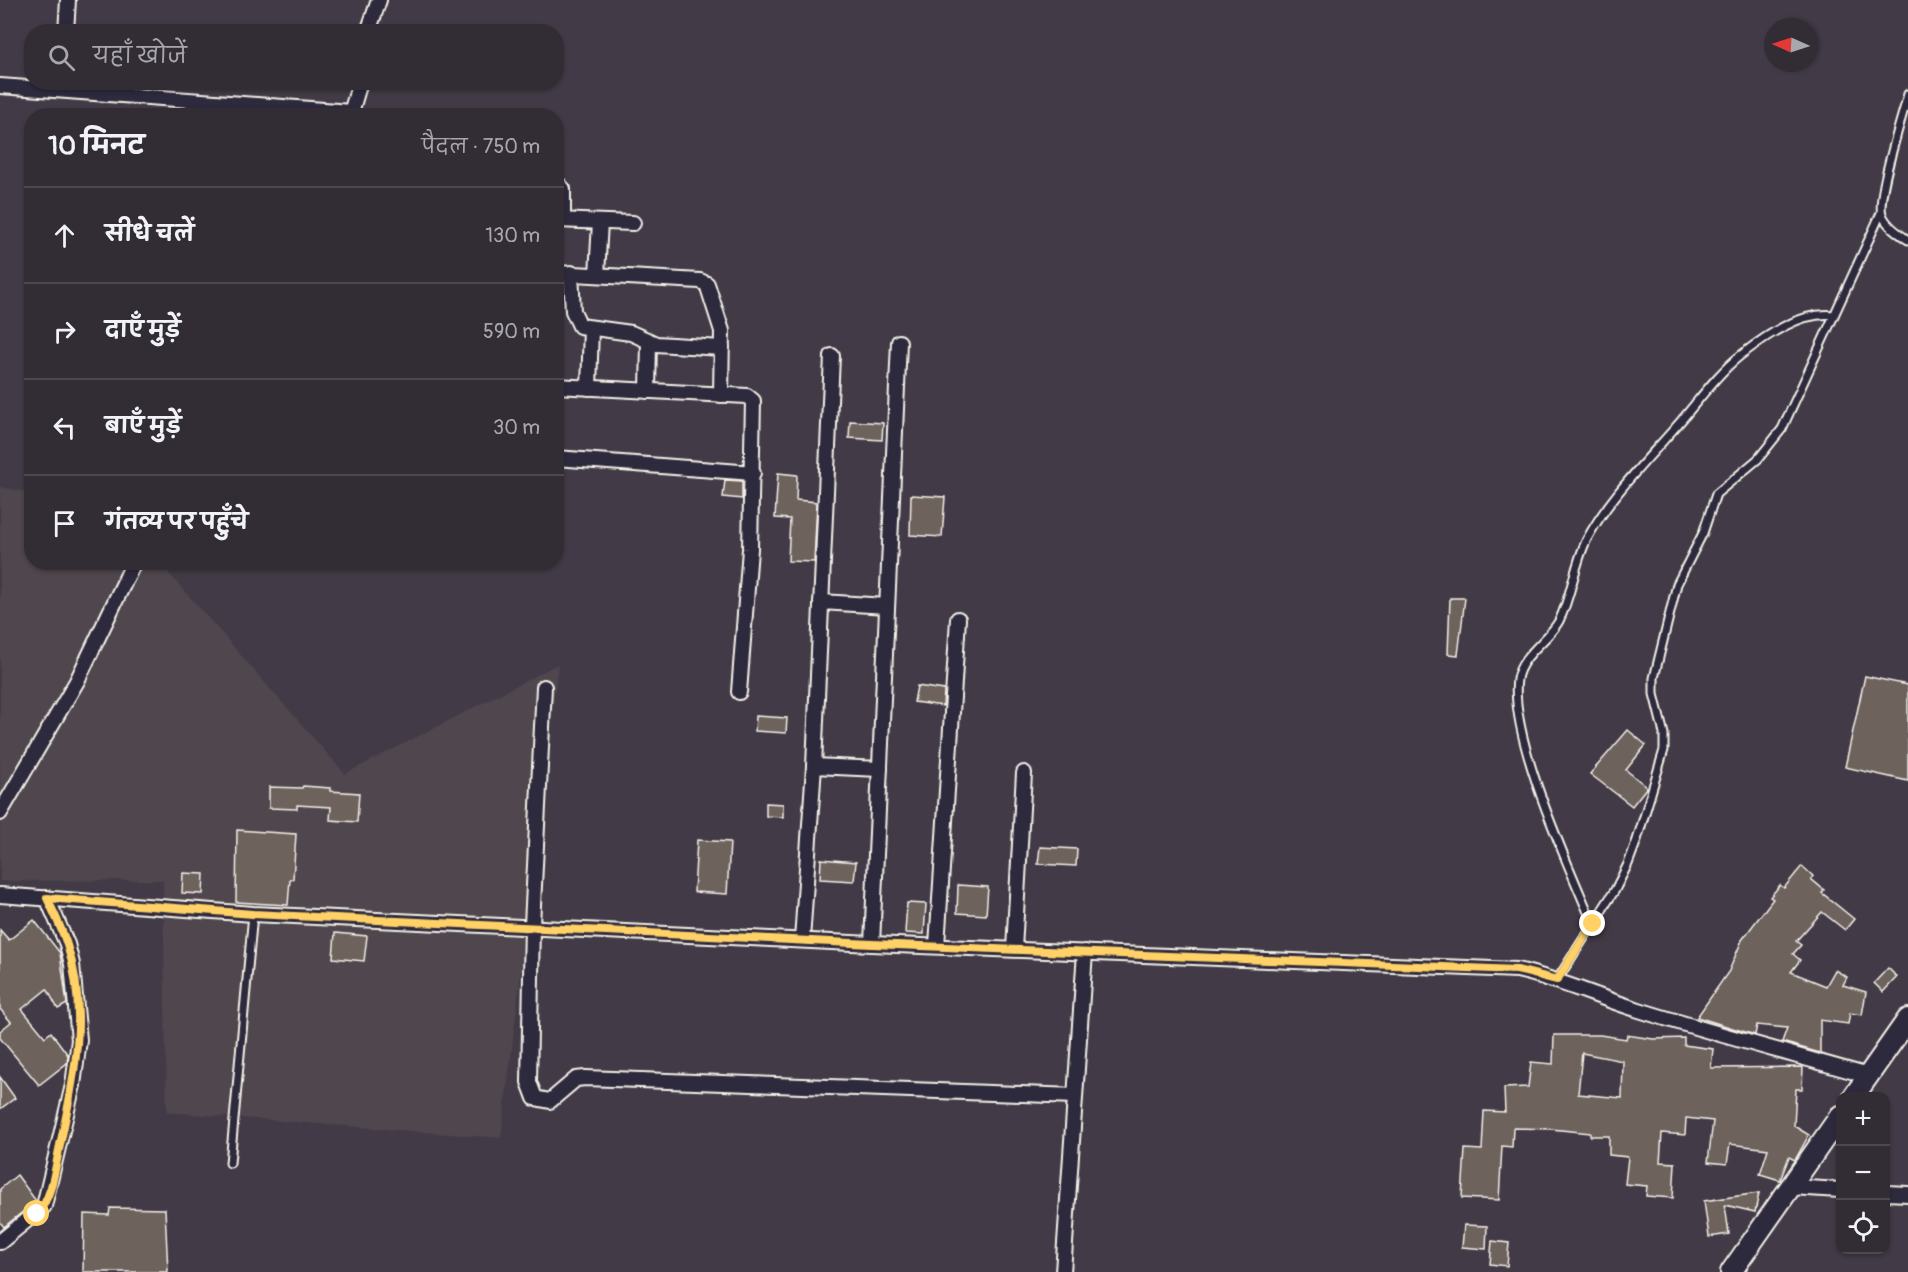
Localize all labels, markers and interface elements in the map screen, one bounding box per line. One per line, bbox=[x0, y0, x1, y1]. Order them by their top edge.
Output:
north arrow bbox=[1764, 18, 1818, 72]
search box bbox=[24, 24, 564, 90]
icon: search bbox=[45, 41, 78, 74]
text: यहाँ खोजें bbox=[93, 42, 187, 70]
text: 10 मिनट bbox=[48, 130, 145, 162]
text: पैदल · 750 m bbox=[421, 134, 540, 159]
icon: ahead bbox=[48, 219, 81, 252]
text: सीधे चलें bbox=[105, 220, 194, 248]
text: 130 m bbox=[485, 223, 540, 248]
icon: right bbox=[48, 315, 81, 348]
text: दाएँ मुड़ें bbox=[105, 316, 181, 344]
text: 590 m bbox=[483, 319, 540, 344]
icon: left bbox=[48, 411, 81, 444]
text: बाएँ मुड़ें bbox=[105, 412, 181, 440]
text: 30 m bbox=[493, 415, 540, 440]
icon: arrive bbox=[48, 507, 81, 540]
text: गंतव्य पर पहुँचे bbox=[105, 508, 248, 536]
route end bbox=[1579, 910, 1605, 936]
map controls bbox=[1836, 1092, 1890, 1254]
button: + bbox=[1836, 1092, 1890, 1146]
button: − bbox=[1836, 1146, 1890, 1200]
route start bbox=[23, 1200, 49, 1226]
button: locate bbox=[1836, 1200, 1890, 1254]

